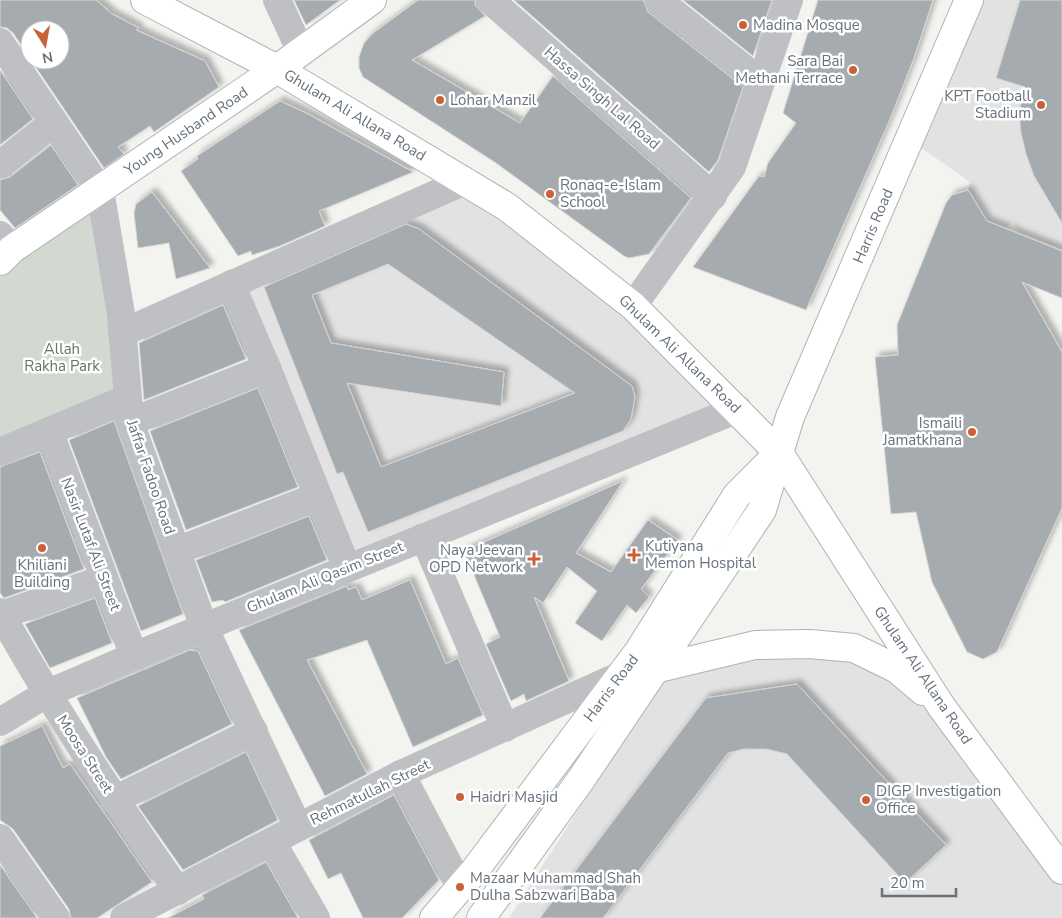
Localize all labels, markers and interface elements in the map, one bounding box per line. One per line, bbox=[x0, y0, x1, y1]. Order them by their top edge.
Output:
place label: Madina Mosque bbox=[753, 15, 860, 35]
marker: Madina Mosque bbox=[737, 19, 749, 31]
north arrow bbox=[20, 20, 70, 70]
street label: Hassa Singh Lal Road bbox=[540, 42, 664, 154]
text: N bbox=[40, 47, 54, 68]
place label: Sara Bai Methani Terrace bbox=[735, 51, 843, 88]
marker: Sara Bai Methani Terrace bbox=[847, 64, 859, 76]
street label: Ghulam Ali Allana Road bbox=[280, 65, 430, 165]
street label: Young Husband Road bbox=[119, 82, 252, 181]
place label: KPT Football Stadium bbox=[944, 86, 1032, 123]
place label: Lohar Manzil bbox=[450, 90, 537, 110]
marker: Lohar Manzil bbox=[434, 94, 446, 106]
marker: KPT Football Stadium bbox=[1035, 99, 1047, 111]
place label: Ronaq-e-Islam School bbox=[560, 175, 661, 212]
street label: Harris Road bbox=[848, 185, 898, 267]
marker: Ronaq-e-Islam School bbox=[544, 188, 556, 200]
street label: Ghulam Ali Allana Road bbox=[615, 290, 745, 418]
park label: Allah Rakha Park bbox=[24, 339, 100, 376]
place label: Ismaili Jamatkhana bbox=[882, 413, 962, 450]
street label: Jaffar Fadoo Road bbox=[122, 416, 180, 537]
marker: Ismaili Jamatkhana bbox=[966, 426, 978, 438]
street label: Nasir Lutaf Ali Street bbox=[56, 475, 126, 614]
street label: Ghulam Ali Qasim Street bbox=[244, 536, 407, 618]
place label: Kutiyana Memon Hospital bbox=[645, 536, 757, 573]
place label: Naya Jeevan OPD Network bbox=[429, 540, 523, 577]
marker: Khiliani Building bbox=[36, 542, 48, 554]
marker: Kutiyana Memon Hospital bbox=[627, 548, 641, 562]
marker: Naya Jeevan OPD Network bbox=[527, 552, 541, 566]
place label: Khiliani Building bbox=[14, 555, 70, 592]
street label: Ghulam Ali Allana Road bbox=[869, 602, 977, 748]
street label: Harris Road bbox=[579, 650, 643, 726]
street label: Moosa Street bbox=[52, 711, 118, 798]
street label: Rehmatullah Street bbox=[307, 754, 434, 830]
place label: DIGP Investigation Office bbox=[876, 781, 1001, 818]
place label: Haidri Masjid bbox=[470, 787, 558, 807]
marker: Haidri Masjid bbox=[454, 791, 466, 803]
marker: DIGP Investigation Office bbox=[860, 794, 872, 806]
scale bar bbox=[882, 866, 956, 898]
place label: Mazaar Muhammad Shah Dulha Sabzwari Baba bbox=[470, 868, 641, 905]
text: 20 m bbox=[890, 873, 925, 893]
marker: Mazaar Muhammad Shah Dulha Sabzwari Baba bbox=[454, 881, 466, 893]

